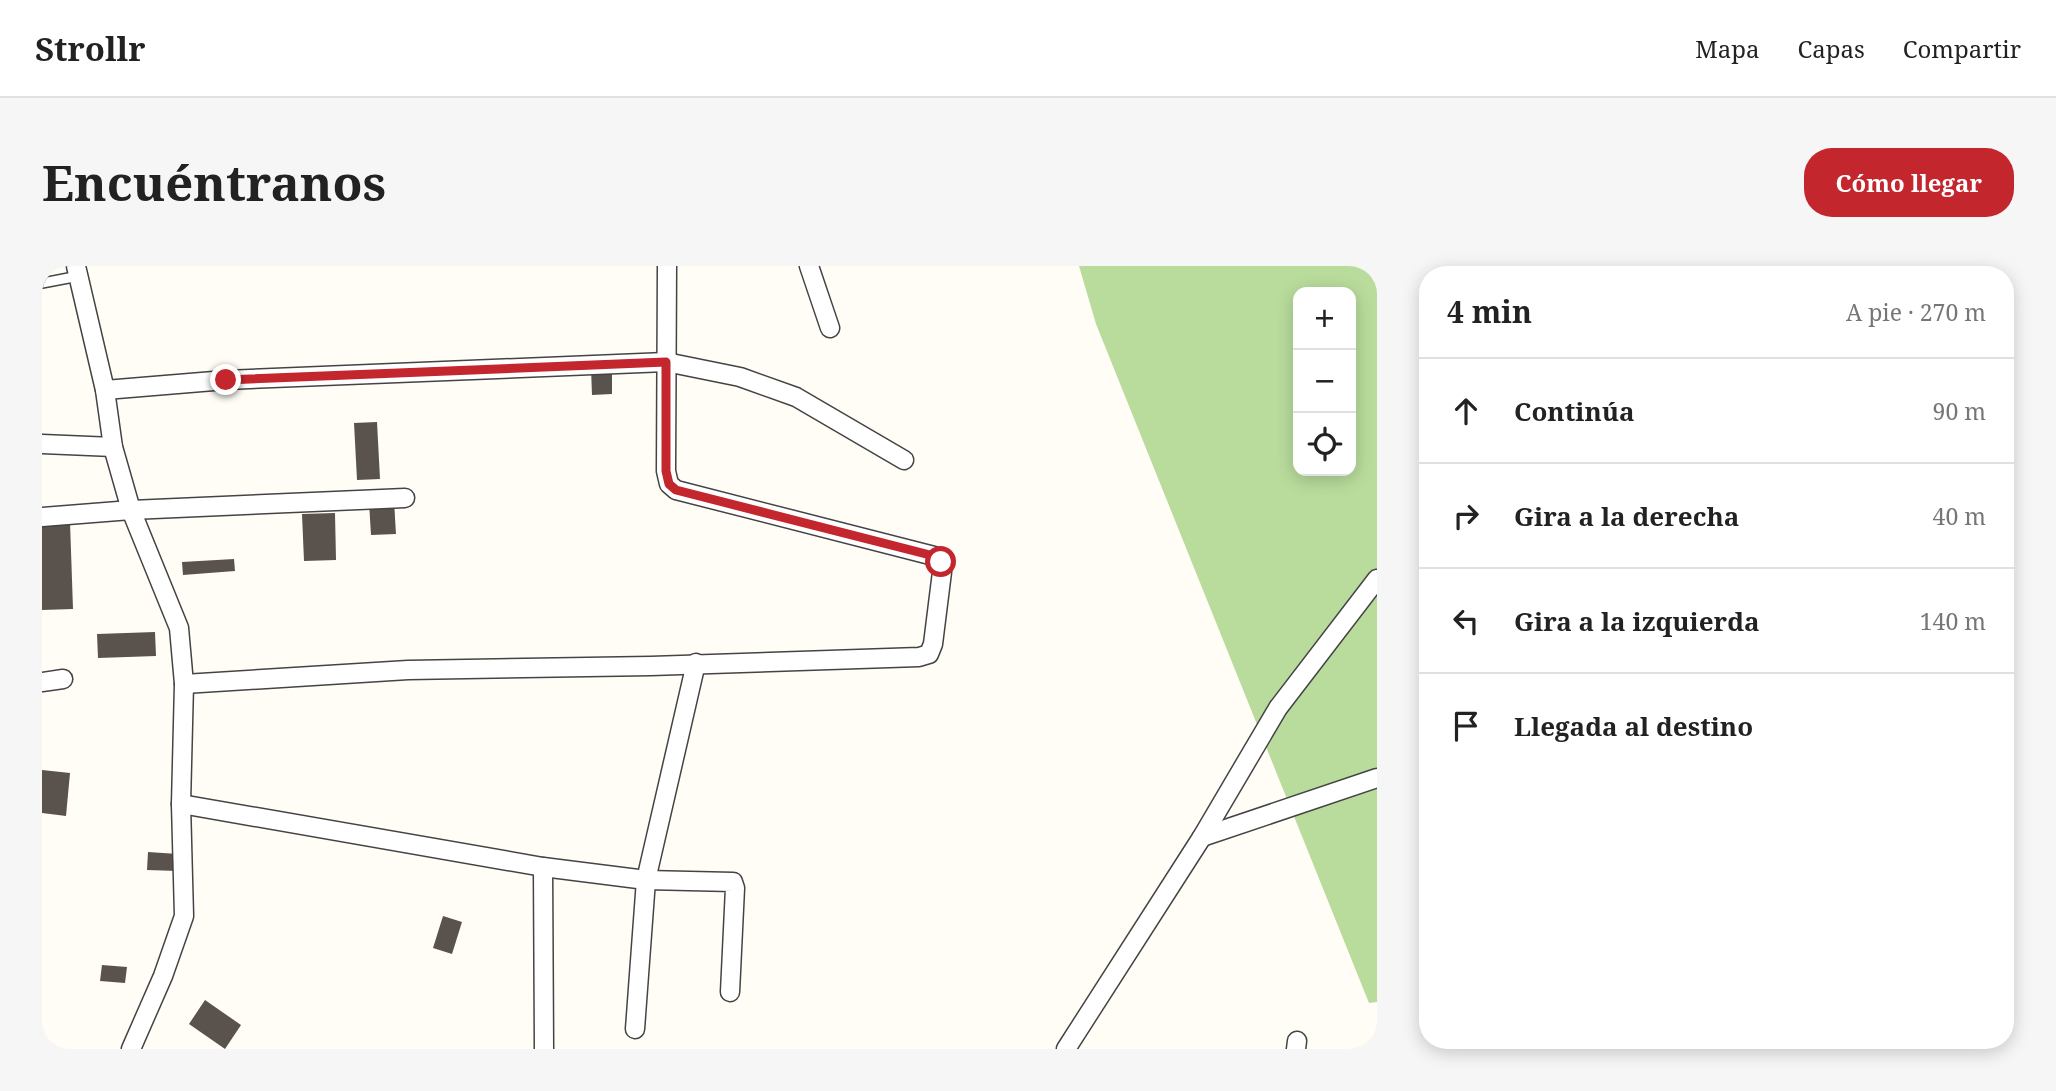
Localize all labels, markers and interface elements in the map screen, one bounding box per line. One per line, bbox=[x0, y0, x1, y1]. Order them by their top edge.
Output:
text: Strollr bbox=[35, 26, 145, 71]
text: Mapa bbox=[1695, 32, 1759, 65]
text: Capas bbox=[1797, 32, 1865, 65]
text: Compartir bbox=[1903, 32, 2021, 65]
button: Cómo llegar bbox=[1804, 148, 2014, 217]
text: Encuéntranos bbox=[42, 149, 386, 215]
map controls bbox=[1293, 287, 1356, 476]
button: + bbox=[1293, 287, 1356, 350]
text: 4 min bbox=[1447, 291, 1532, 332]
text: A pie · 270 m bbox=[1846, 296, 1986, 328]
button: − bbox=[1293, 350, 1356, 413]
route end bbox=[210, 364, 241, 395]
icon: ahead bbox=[1447, 392, 1485, 430]
text: Continúa bbox=[1514, 393, 1635, 429]
text: 90 m bbox=[1933, 395, 1986, 427]
button: locate bbox=[1293, 413, 1356, 476]
icon: right bbox=[1447, 497, 1485, 535]
text: Gira a la derecha bbox=[1514, 498, 1739, 534]
text: 40 m bbox=[1933, 500, 1986, 532]
route start bbox=[925, 546, 956, 577]
icon: left bbox=[1447, 602, 1485, 640]
text: Gira a la izquierda bbox=[1514, 603, 1760, 639]
text: 140 m bbox=[1920, 605, 1986, 637]
icon: arrive bbox=[1447, 707, 1485, 745]
text: Llegada al destino bbox=[1514, 708, 1753, 744]

